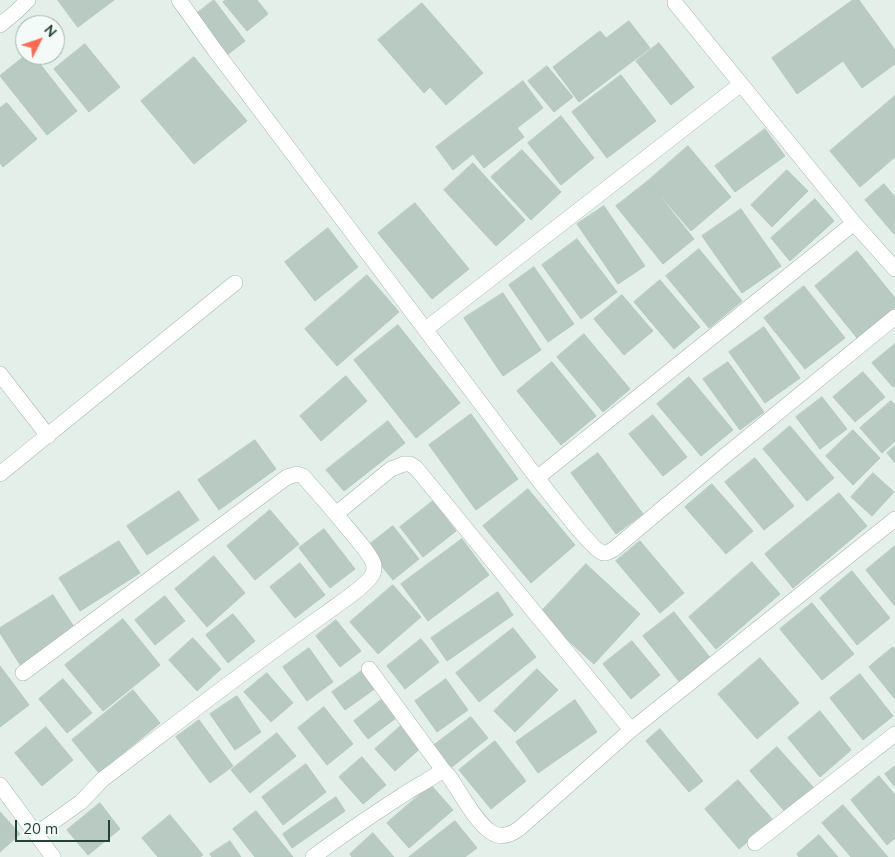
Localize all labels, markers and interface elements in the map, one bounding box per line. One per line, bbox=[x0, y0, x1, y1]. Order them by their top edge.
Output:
north arrow bbox=[15, 15, 65, 65]
text: N bbox=[40, 21, 61, 41]
scale bar bbox=[18, 810, 112, 842]
text: 20 m bbox=[23, 819, 58, 838]

